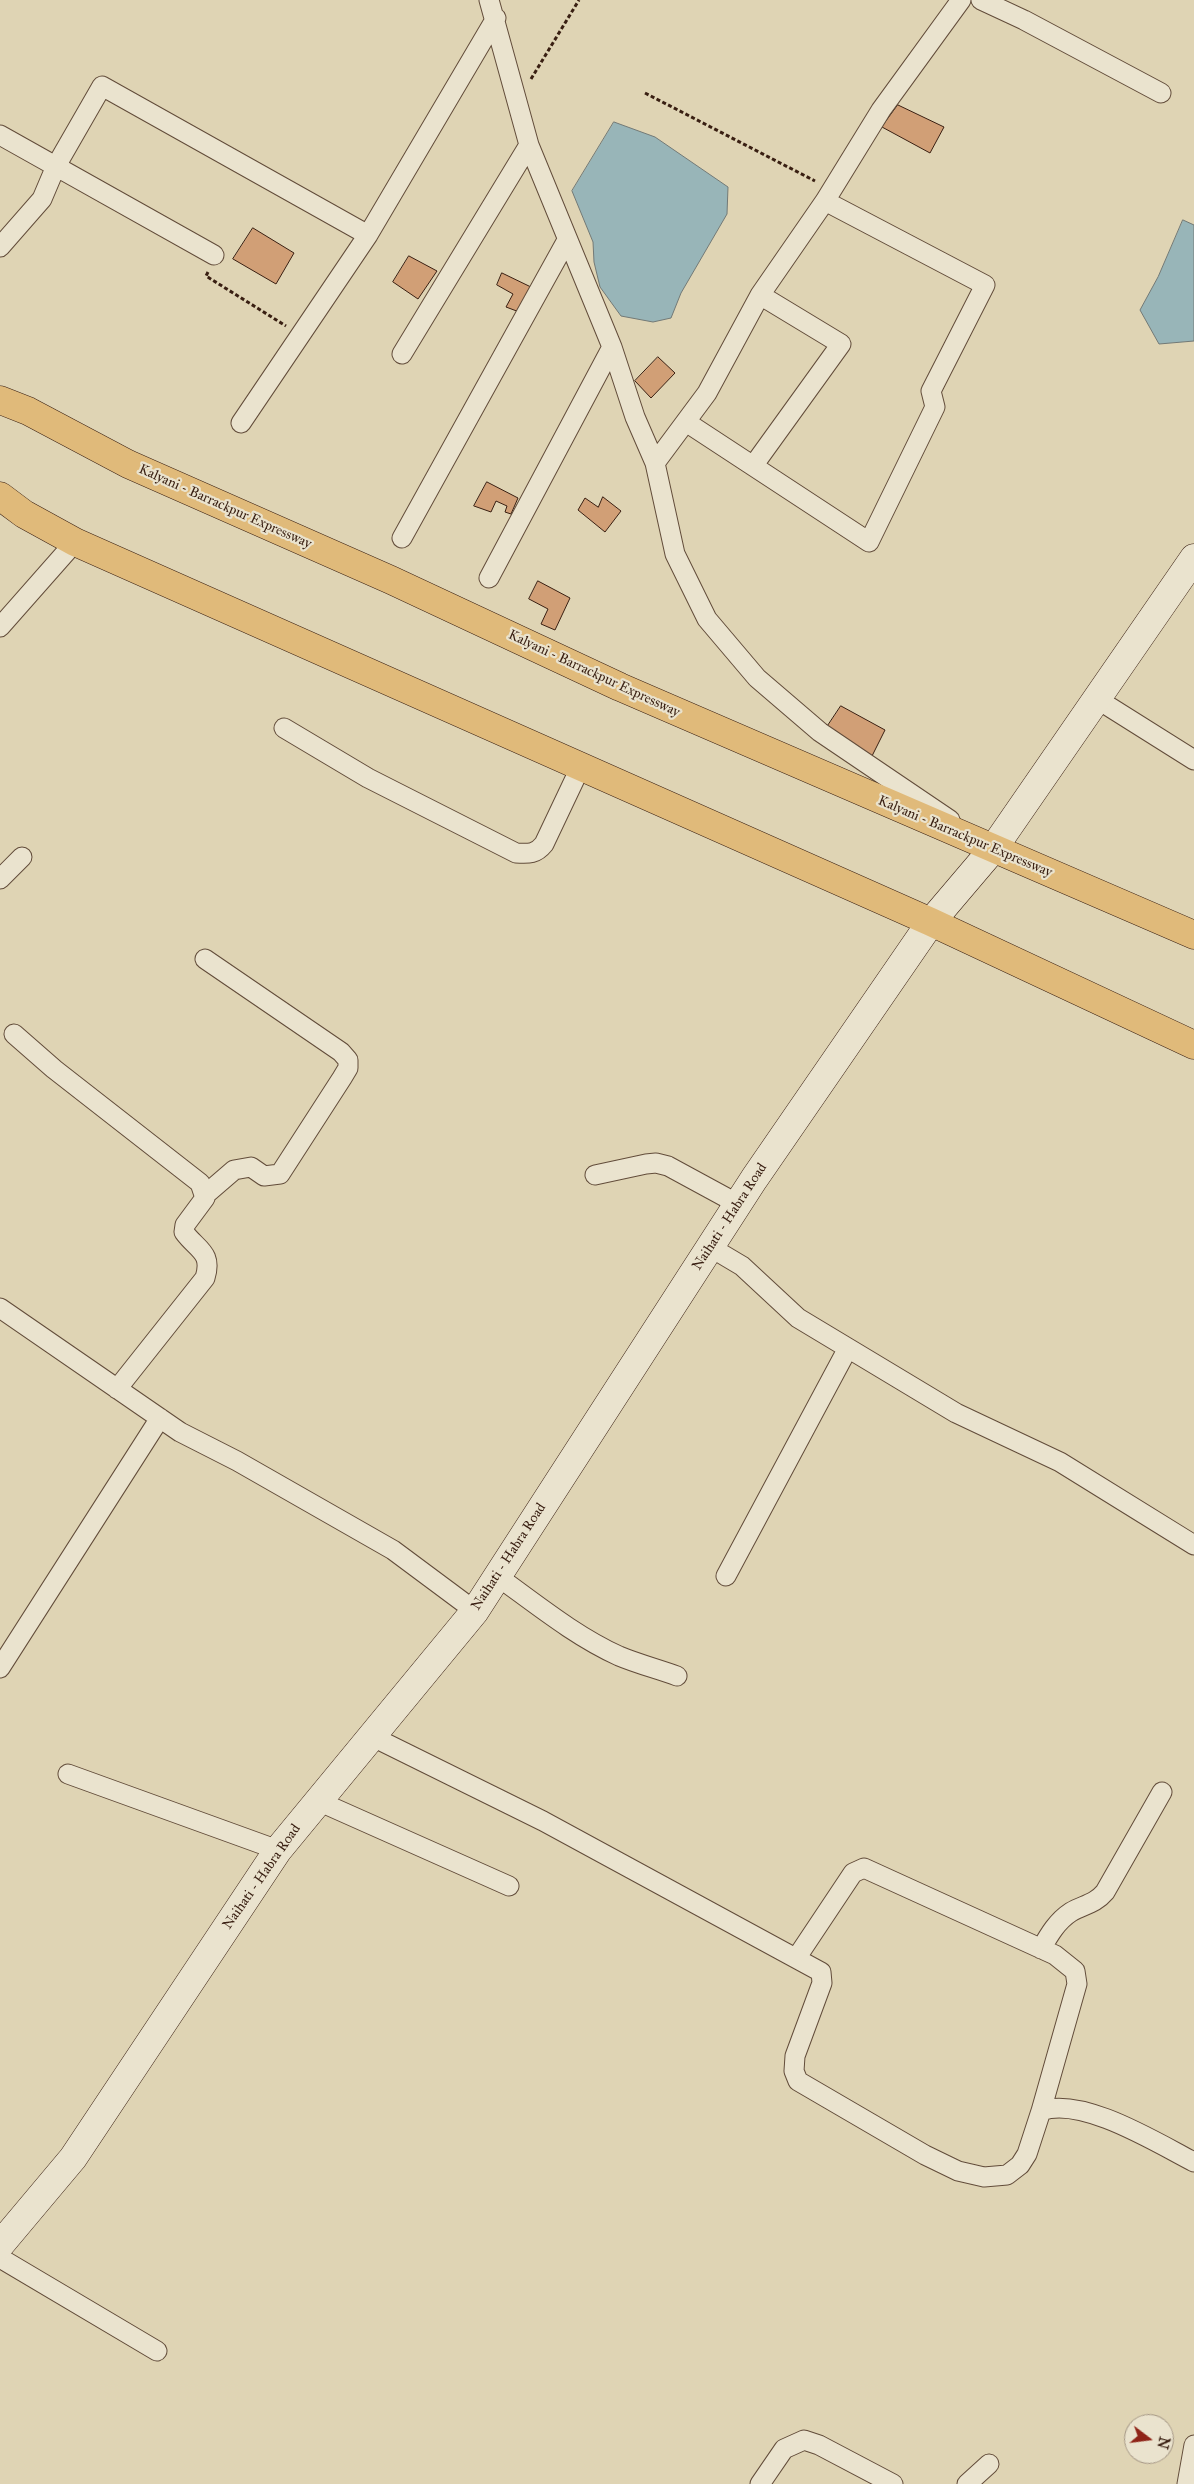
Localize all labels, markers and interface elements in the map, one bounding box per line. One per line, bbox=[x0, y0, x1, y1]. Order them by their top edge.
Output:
street label: Kalyani - Barrackpur Expressway bbox=[136, 461, 314, 553]
street label: Kalyani - Barrackpur Expressway bbox=[505, 627, 683, 721]
street label: Kalyani - Barrackpur Expressway bbox=[875, 793, 1055, 881]
street label: Naihati - Habra Road bbox=[689, 1160, 771, 1274]
street label: Naihati - Habra Road bbox=[468, 1500, 550, 1614]
street label: Naihati - Habra Road bbox=[219, 1821, 305, 1933]
north arrow bbox=[1124, 2414, 1174, 2464]
text: N bbox=[1153, 2435, 1173, 2451]

